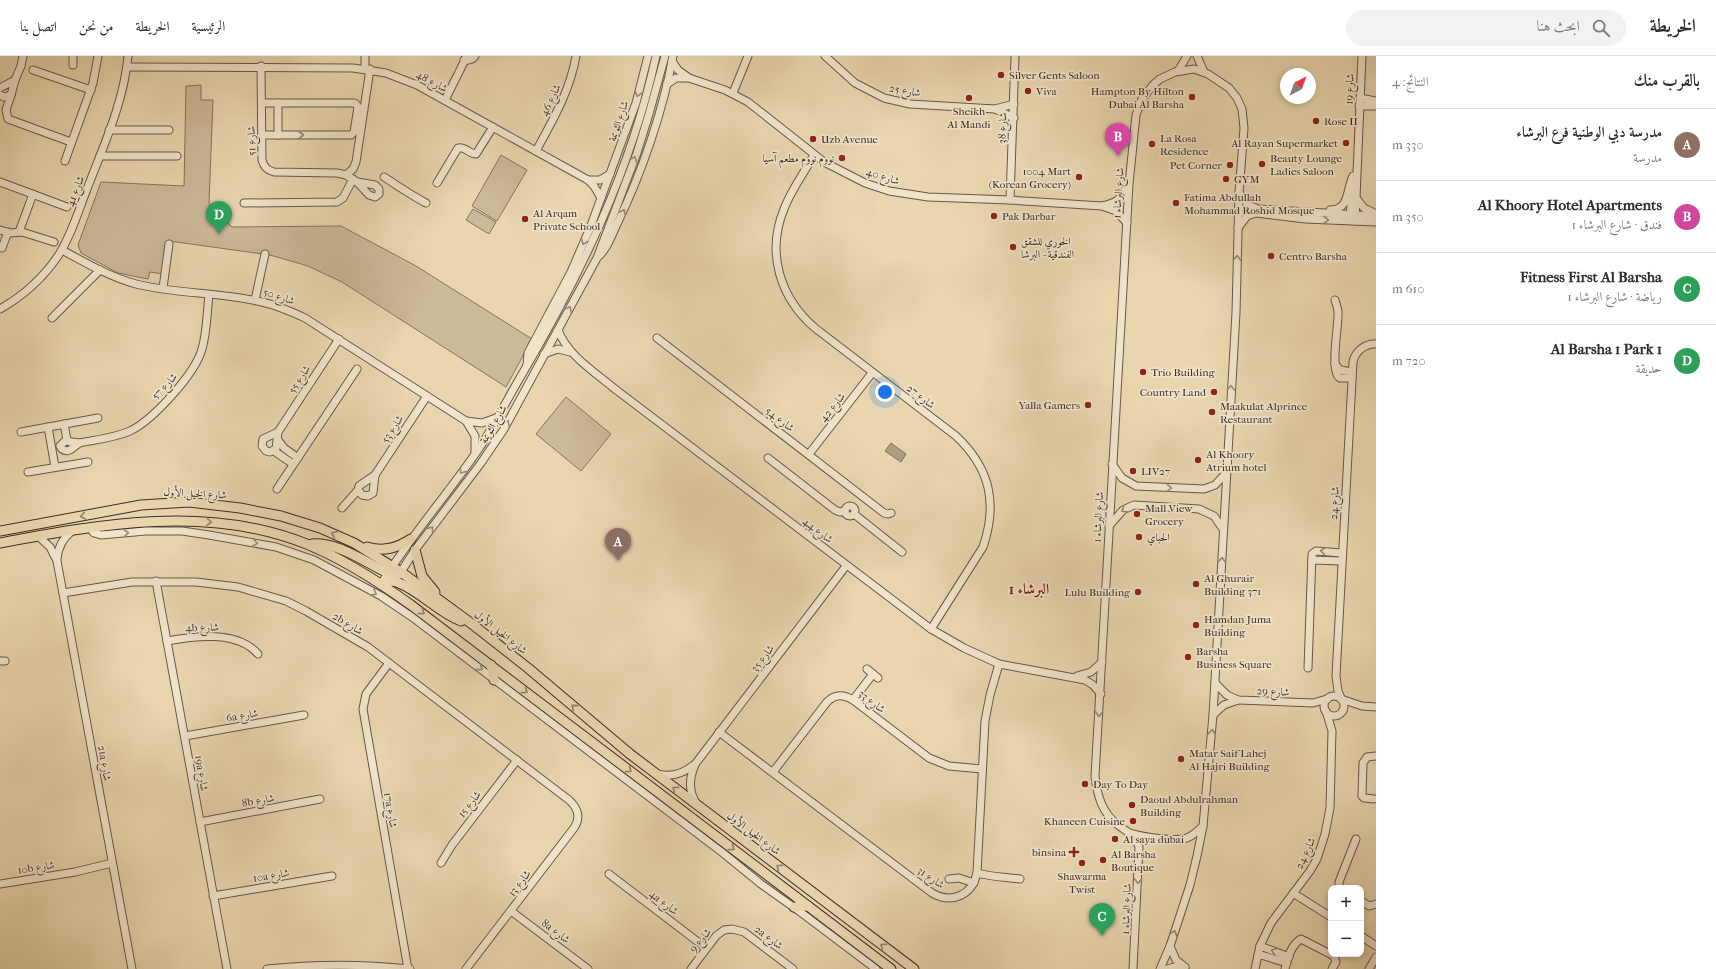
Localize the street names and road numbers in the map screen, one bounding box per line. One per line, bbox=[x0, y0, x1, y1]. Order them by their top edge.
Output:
street label: شارع 48 bbox=[413, 68, 450, 98]
street label: شارع 19 bbox=[1342, 73, 1360, 105]
street label: شارع 25 bbox=[888, 81, 922, 103]
street label: شارع 46 bbox=[537, 82, 566, 120]
street label: شارع الثويمة bbox=[605, 99, 634, 144]
street label: شارع 38 bbox=[995, 112, 1013, 144]
street label: شارع 51 bbox=[245, 126, 261, 156]
street label: شارع 40 bbox=[864, 165, 901, 191]
street label: شارع البرشاء 1 bbox=[1110, 167, 1130, 219]
street label: شارع 41 bbox=[64, 174, 90, 209]
street label: شارع 50 bbox=[261, 285, 296, 310]
street label: شارع 55 bbox=[286, 363, 316, 397]
street label: شارع 57 bbox=[149, 370, 182, 404]
street label: شارع 27 bbox=[902, 381, 938, 414]
street label: شارع 42 bbox=[817, 390, 850, 426]
street label: شارع الثويمة bbox=[477, 403, 512, 447]
street label: شارع 54 bbox=[761, 404, 797, 437]
street label: شارع 53 bbox=[379, 413, 409, 447]
street label: شارع الخيل الأول bbox=[163, 483, 227, 505]
street label: شارع 24 bbox=[1327, 486, 1345, 520]
street label: شارع البرشاء 1 bbox=[1091, 491, 1109, 543]
street label: شارع 44 bbox=[798, 515, 835, 548]
street label: شارع الخيل الأول bbox=[470, 606, 531, 659]
street label: 2b شارع bbox=[329, 609, 365, 640]
street label: 4b شارع bbox=[185, 621, 219, 637]
street label: شارع 35 bbox=[748, 642, 779, 676]
street label: شارع 29 bbox=[1256, 684, 1290, 702]
street label: شارع 33 bbox=[854, 687, 888, 718]
street label: 6a شارع bbox=[225, 706, 260, 728]
street label: 21a شارع bbox=[92, 744, 114, 783]
street label: 19a شارع bbox=[189, 754, 211, 793]
street label: شارع 15 bbox=[455, 788, 486, 822]
street label: 8b شارع bbox=[241, 791, 276, 813]
street label: 17a شارع bbox=[378, 791, 400, 829]
street label: شارع الخيل الأول bbox=[723, 808, 784, 860]
street label: شارع 24 bbox=[1292, 835, 1321, 872]
street label: 10b شارع bbox=[17, 858, 56, 880]
street label: شارع 31 bbox=[913, 864, 947, 894]
street label: 10a شارع bbox=[252, 866, 291, 888]
street label: شارع 13 bbox=[505, 867, 536, 901]
street label: شارع البرشاء 1 bbox=[1119, 883, 1137, 935]
street label: 4a شارع bbox=[645, 887, 681, 920]
street label: 8a شارع bbox=[537, 917, 572, 949]
street label: 2a شارع bbox=[750, 923, 785, 955]
street label: شارع 9 bbox=[687, 926, 716, 957]

